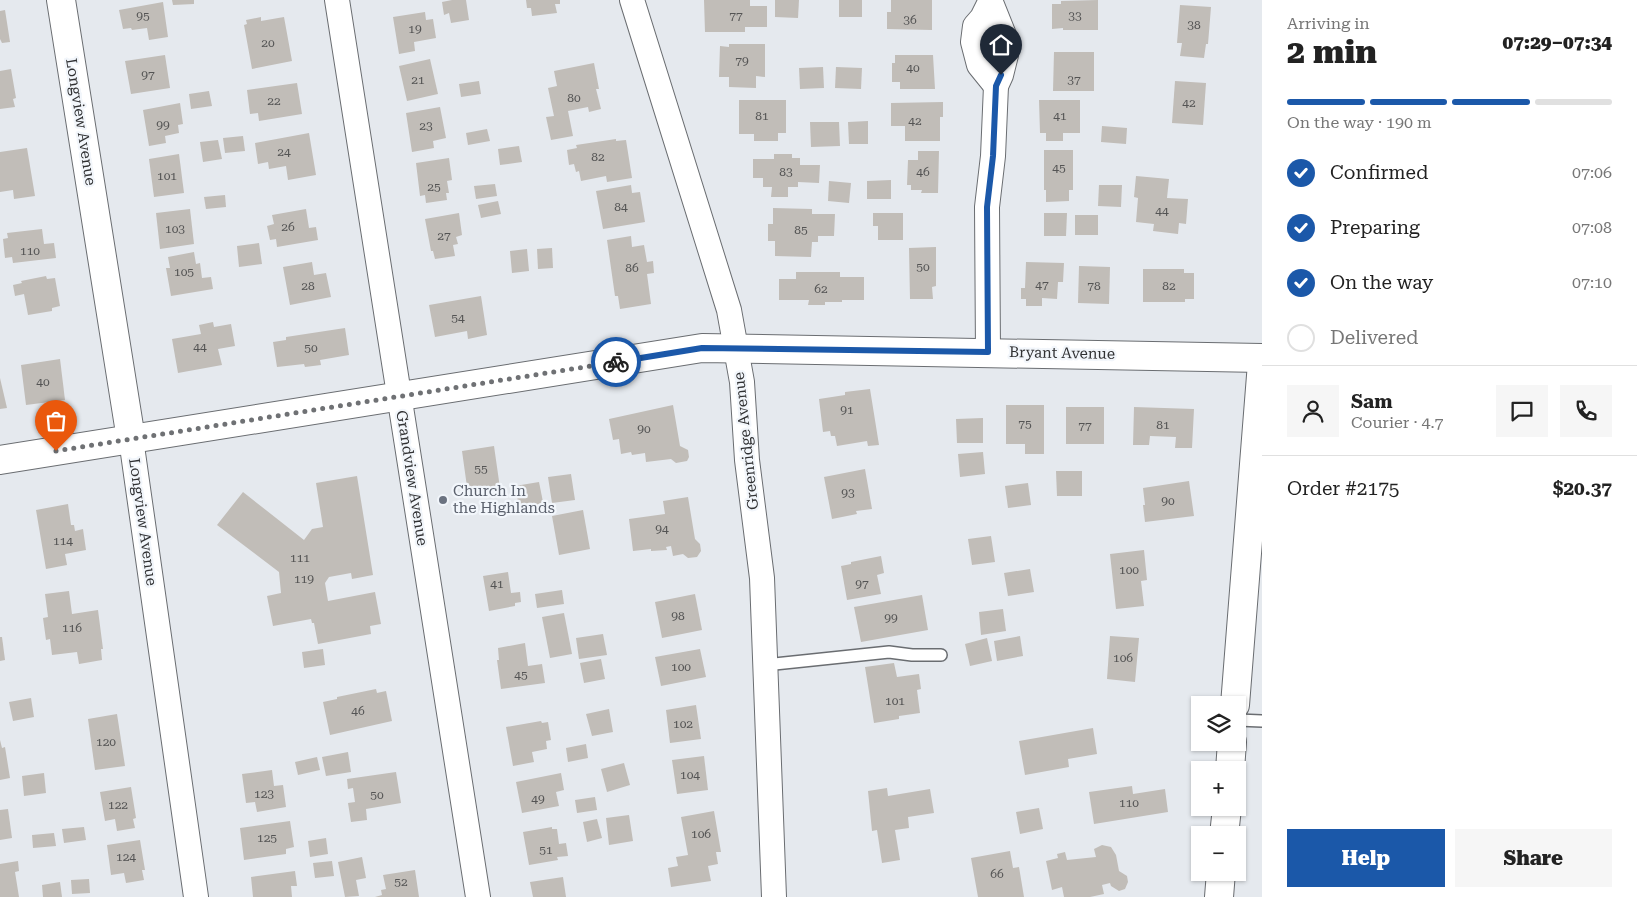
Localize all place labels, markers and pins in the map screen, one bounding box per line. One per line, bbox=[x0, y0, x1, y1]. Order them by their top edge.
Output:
pin bbox=[980, 24, 1022, 75]
pin bbox=[35, 400, 77, 451]
place label: Church In the Highlands bbox=[453, 482, 555, 517]
marker: Church In the Highlands bbox=[437, 494, 449, 506]

